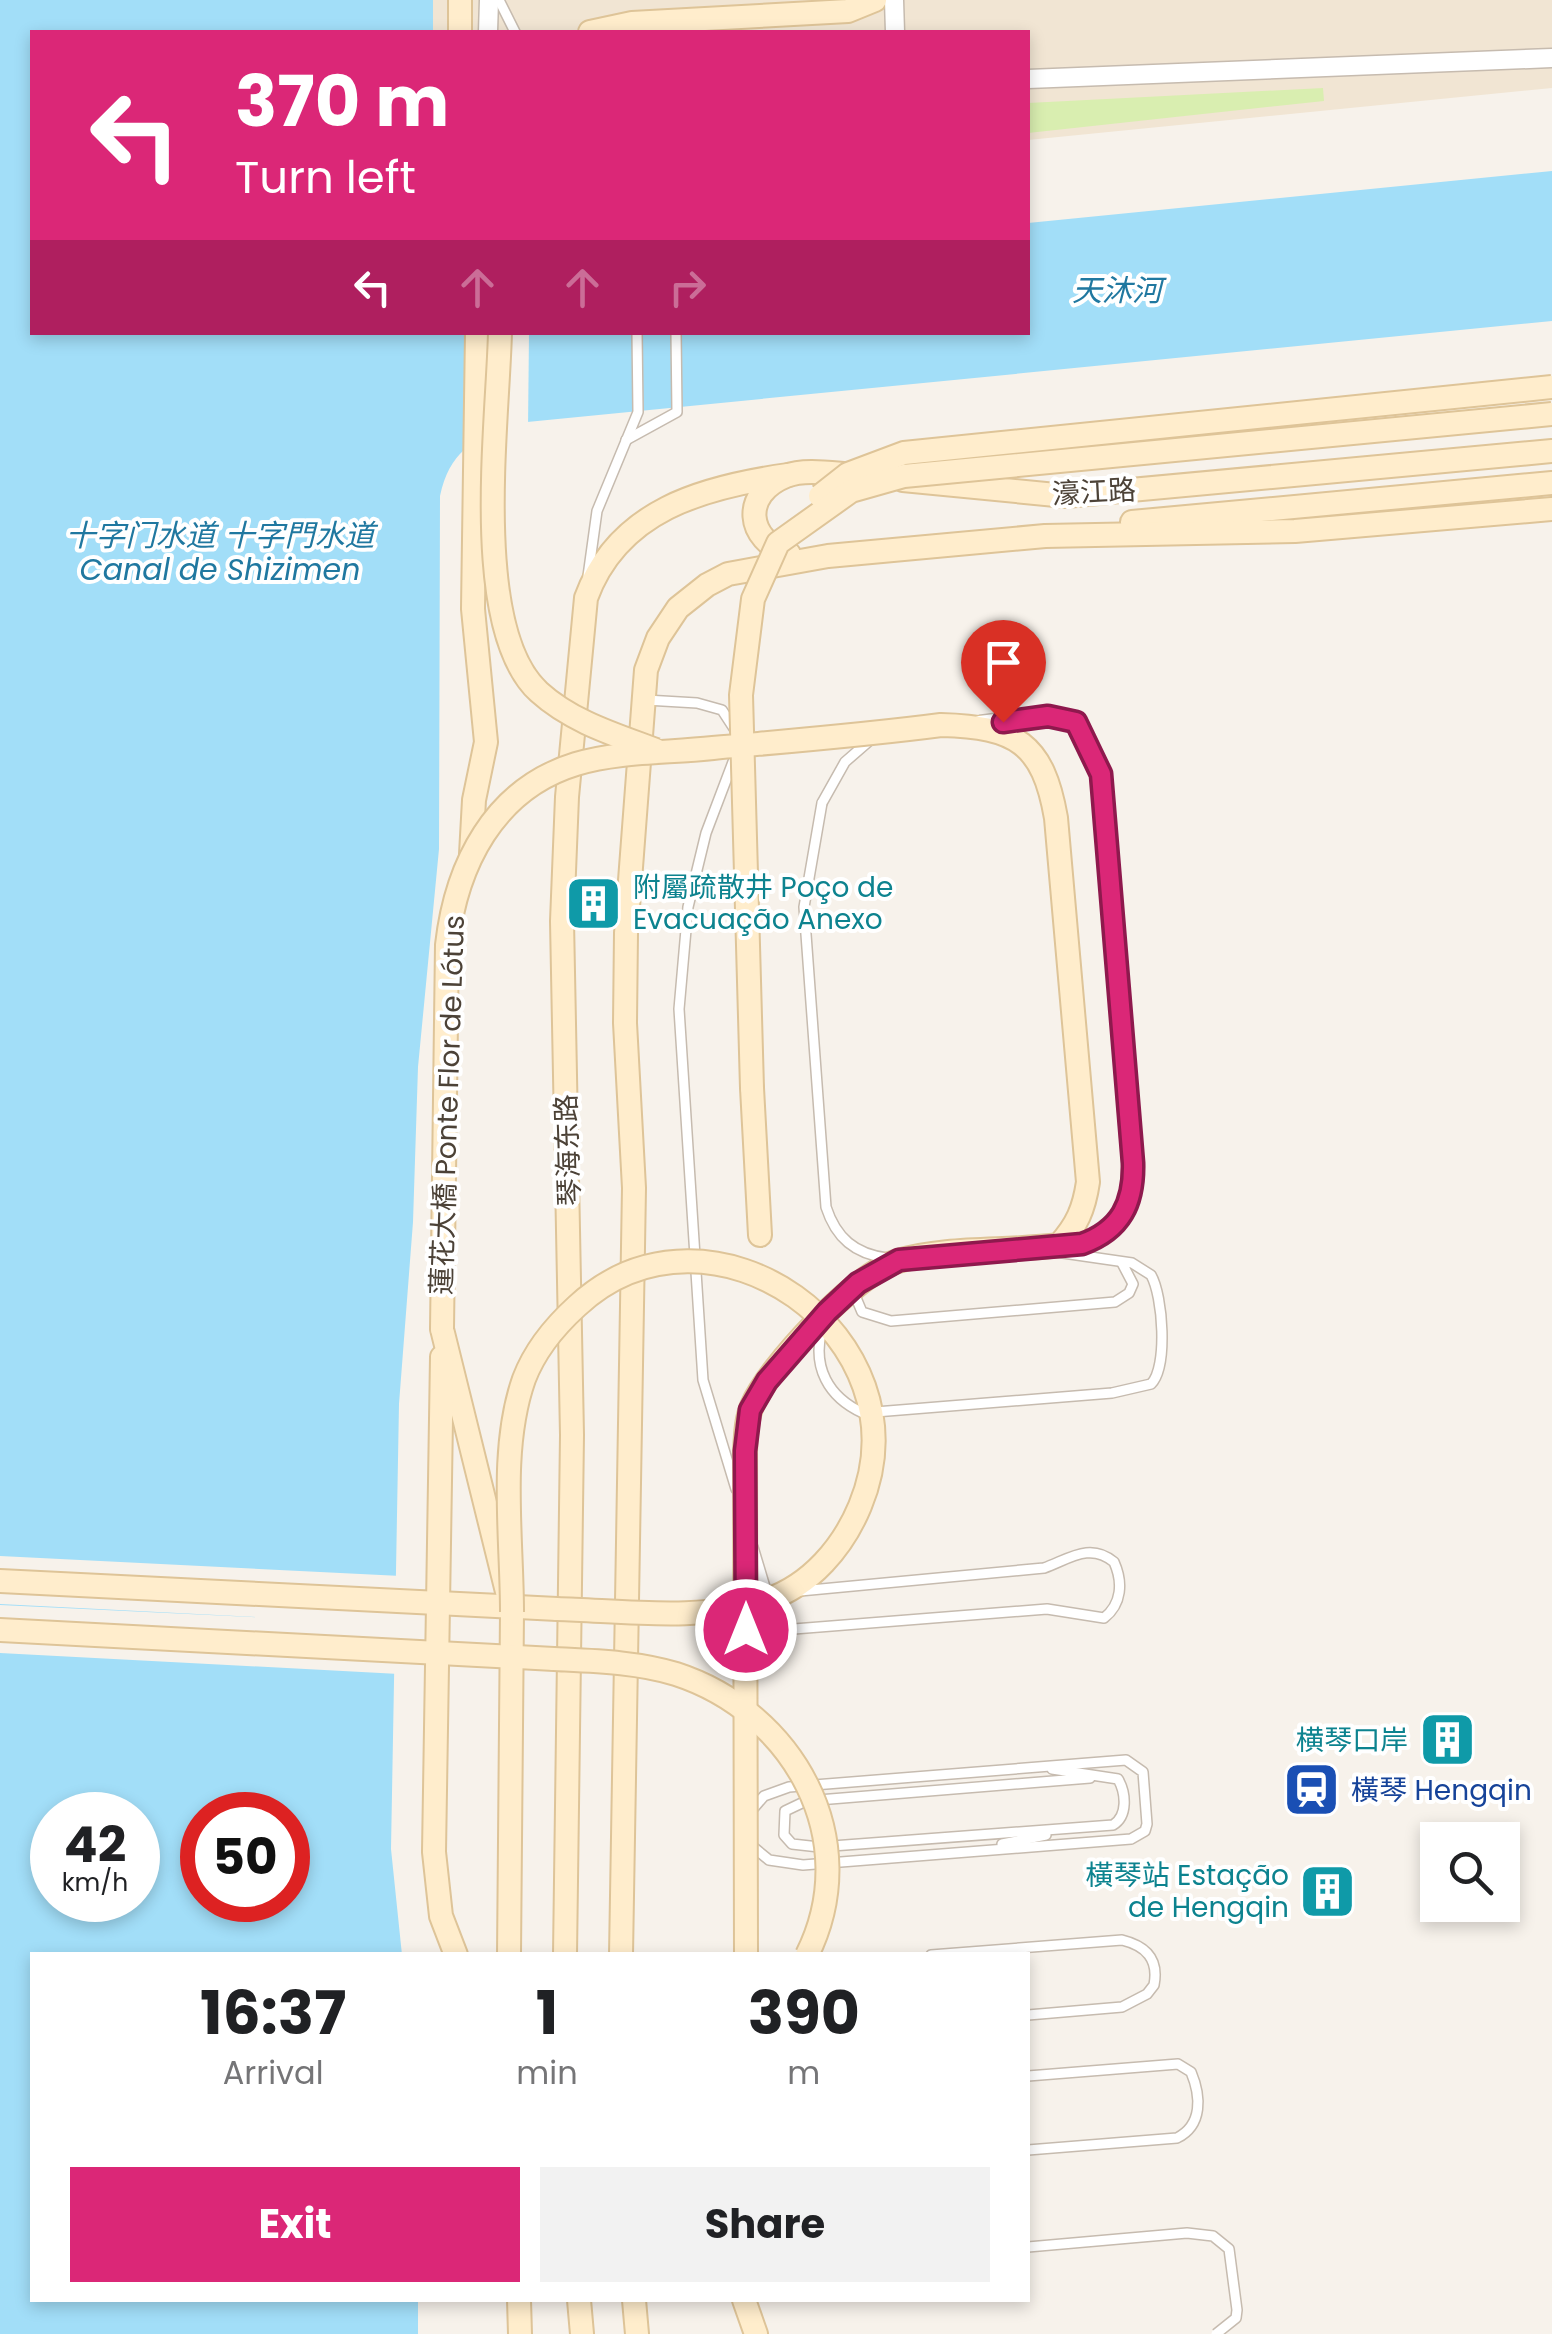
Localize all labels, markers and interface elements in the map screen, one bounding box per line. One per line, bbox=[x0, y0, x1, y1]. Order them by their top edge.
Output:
text: 370 m bbox=[235, 52, 449, 151]
icon: left bbox=[70, 70, 200, 200]
text: Turn left bbox=[235, 146, 416, 209]
icon: left bbox=[345, 260, 400, 315]
icon: ahead bbox=[450, 260, 505, 315]
icon: ahead bbox=[555, 260, 610, 315]
icon: right bbox=[660, 260, 715, 315]
water label: 天沐河 bbox=[1072, 269, 1167, 312]
street label: 濠江路 bbox=[1051, 470, 1137, 514]
water label: 十字门水道 十字門水道 Canal de Shizimen bbox=[66, 514, 378, 591]
pin bbox=[961, 620, 1046, 723]
icon: arrive bbox=[976, 635, 1031, 690]
place label: 附屬疏散井 Poço de Evacuação Anexo bbox=[633, 868, 893, 939]
building icon: 附屬疏散井 Poço de Evacuação Anexo bbox=[564, 873, 624, 933]
street label: 蓮花大橋 Ponte Flor de Lótus bbox=[422, 914, 474, 1296]
street label: 琴海东路 bbox=[547, 1093, 589, 1207]
position arrow bbox=[694, 1578, 798, 1682]
building icon: 横琴口岸 bbox=[1417, 1710, 1477, 1770]
place label: 横琴口岸 bbox=[1296, 1721, 1408, 1760]
station icon: 橫琴 Hengqin bbox=[1282, 1760, 1342, 1820]
place label: 橫琴 Hengqin bbox=[1351, 1771, 1532, 1810]
speed limit sign: 50 bbox=[180, 1792, 310, 1922]
text: 42 bbox=[64, 1809, 126, 1880]
map controls bbox=[1420, 1822, 1520, 1922]
button: search bbox=[1420, 1822, 1520, 1922]
place label: 橫琴站 Estação de Hengqin bbox=[1086, 1856, 1289, 1927]
building icon: 橫琴站 Estação de Hengqin bbox=[1298, 1861, 1358, 1921]
text: km/h bbox=[62, 1865, 128, 1900]
text: 16:37 bbox=[200, 1971, 346, 2055]
text: 1 bbox=[536, 1971, 558, 2055]
text: 390 bbox=[748, 1971, 860, 2055]
text: Arrival bbox=[223, 2050, 324, 2095]
text: min bbox=[516, 2050, 578, 2095]
text: m bbox=[787, 2050, 820, 2095]
button: Exit bbox=[70, 2167, 520, 2282]
button: Share bbox=[540, 2167, 990, 2282]

